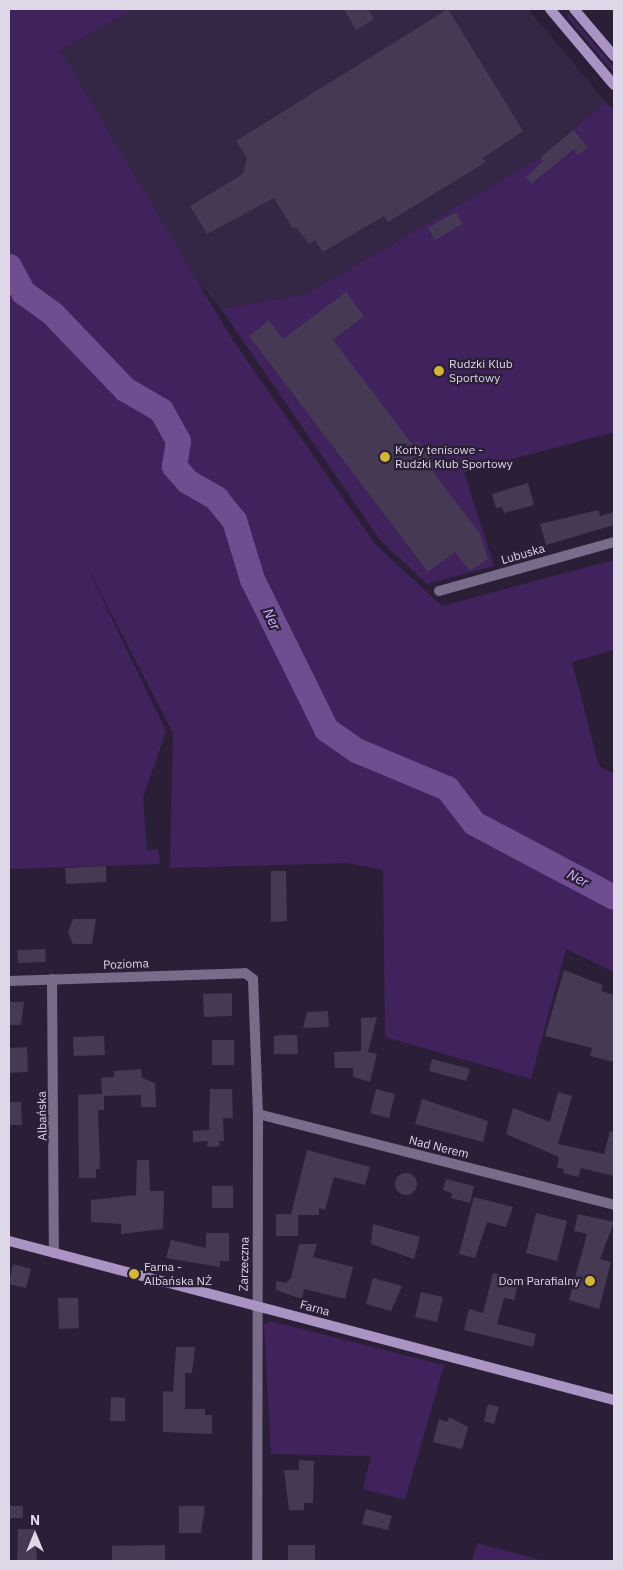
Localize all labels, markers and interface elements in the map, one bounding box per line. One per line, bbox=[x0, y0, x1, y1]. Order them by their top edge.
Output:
place label: Rudzki Klub Sportowy bbox=[449, 357, 513, 385]
marker: Rudzki Klub Sportowy bbox=[433, 365, 445, 377]
place label: Korty tenisowe - Rudzki Klub Sportowy bbox=[395, 443, 513, 471]
marker: Korty tenisowe - Rudzki Klub Sportowy bbox=[379, 451, 391, 463]
street label: Lubuska bbox=[499, 541, 547, 567]
water label: Ner bbox=[260, 606, 284, 632]
water label: Ner bbox=[564, 865, 592, 891]
street label: Pozioma bbox=[103, 956, 149, 972]
street label: Albańska bbox=[34, 1091, 50, 1141]
street label: Nad Nerem bbox=[408, 1133, 470, 1161]
street label: Zarzeczna bbox=[236, 1237, 252, 1291]
place label: Farna - Albańska NŻ bbox=[144, 1260, 212, 1288]
marker: Farna - Albańska NŻ bbox=[128, 1268, 140, 1280]
place label: Dom Parafialny bbox=[498, 1274, 580, 1288]
marker: Dom Parafialny bbox=[584, 1275, 596, 1287]
street label: Farna bbox=[299, 1297, 331, 1319]
north arrow bbox=[10, 1510, 60, 1560]
text: N bbox=[30, 1511, 40, 1529]

